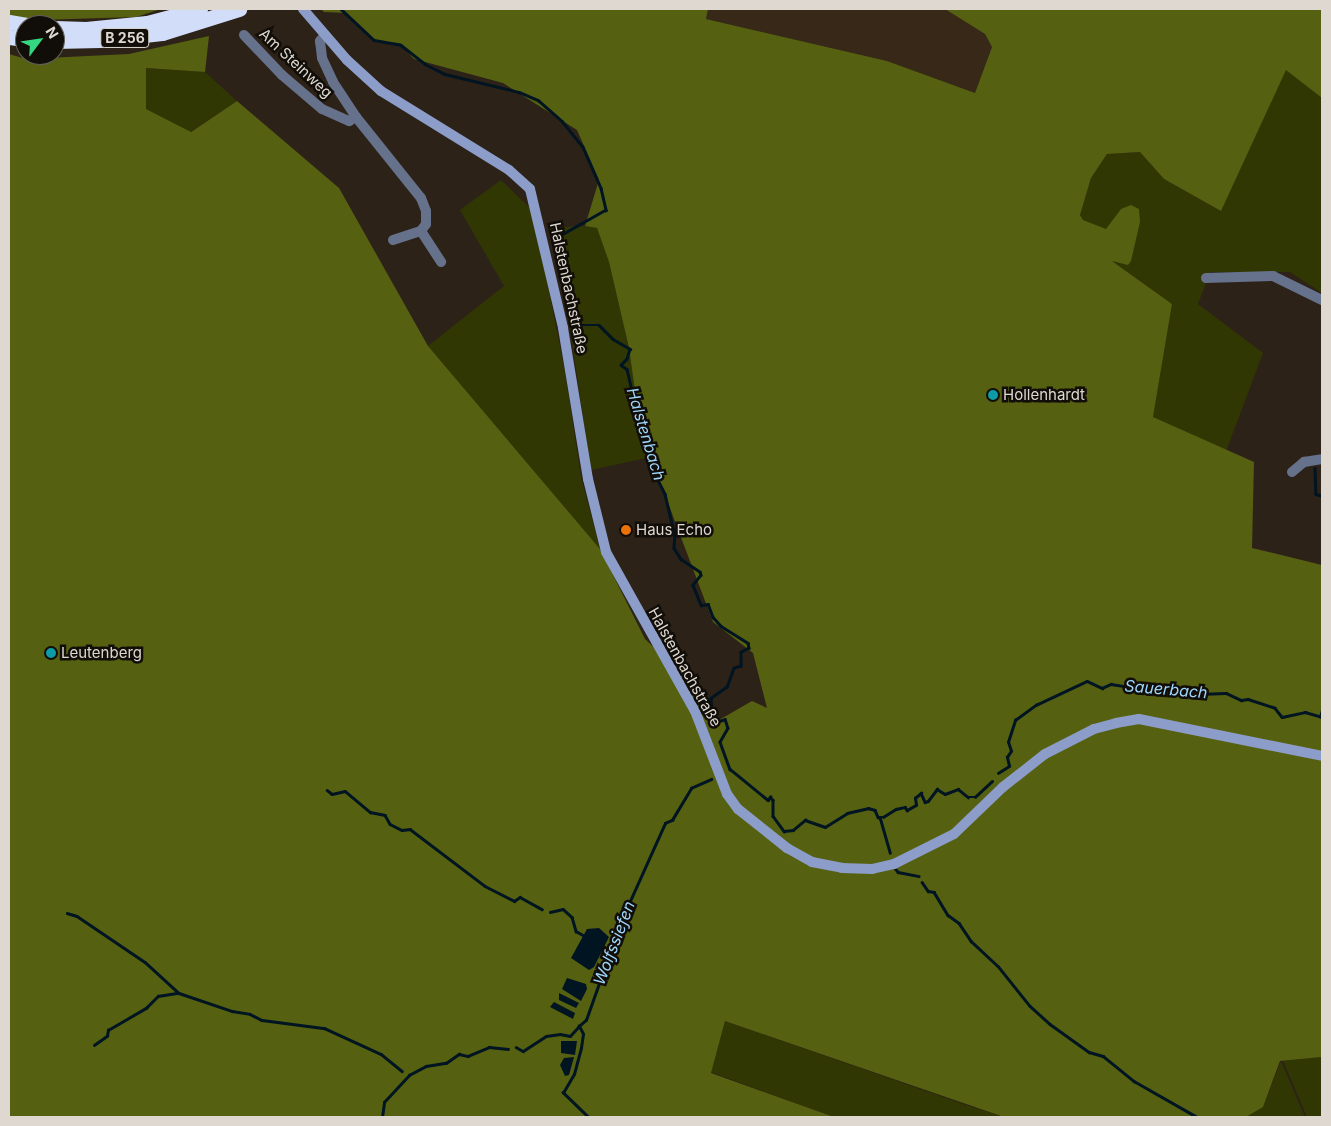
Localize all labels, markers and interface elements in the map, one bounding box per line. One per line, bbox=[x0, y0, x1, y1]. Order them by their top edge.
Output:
north arrow bbox=[15, 15, 65, 65]
text: N bbox=[42, 24, 62, 41]
street label: Am Steinweg bbox=[256, 25, 336, 101]
road number: B 256 bbox=[100, 26, 150, 49]
street label: Halstenbachstraße bbox=[546, 221, 592, 355]
water label: Halstenbach bbox=[623, 385, 669, 483]
place label: Hollenhardt bbox=[1003, 386, 1085, 404]
marker: Hollenhardt bbox=[987, 389, 999, 401]
place label: Haus Echo bbox=[636, 521, 712, 539]
marker: Haus Echo bbox=[620, 524, 632, 536]
street label: Halstenbachstraße bbox=[645, 604, 725, 730]
place label: Leutenberg bbox=[61, 644, 142, 662]
marker: Leutenberg bbox=[45, 647, 57, 659]
water label: Sauerbach bbox=[1124, 676, 1208, 702]
water label: Wolfssiefen bbox=[589, 898, 639, 988]

